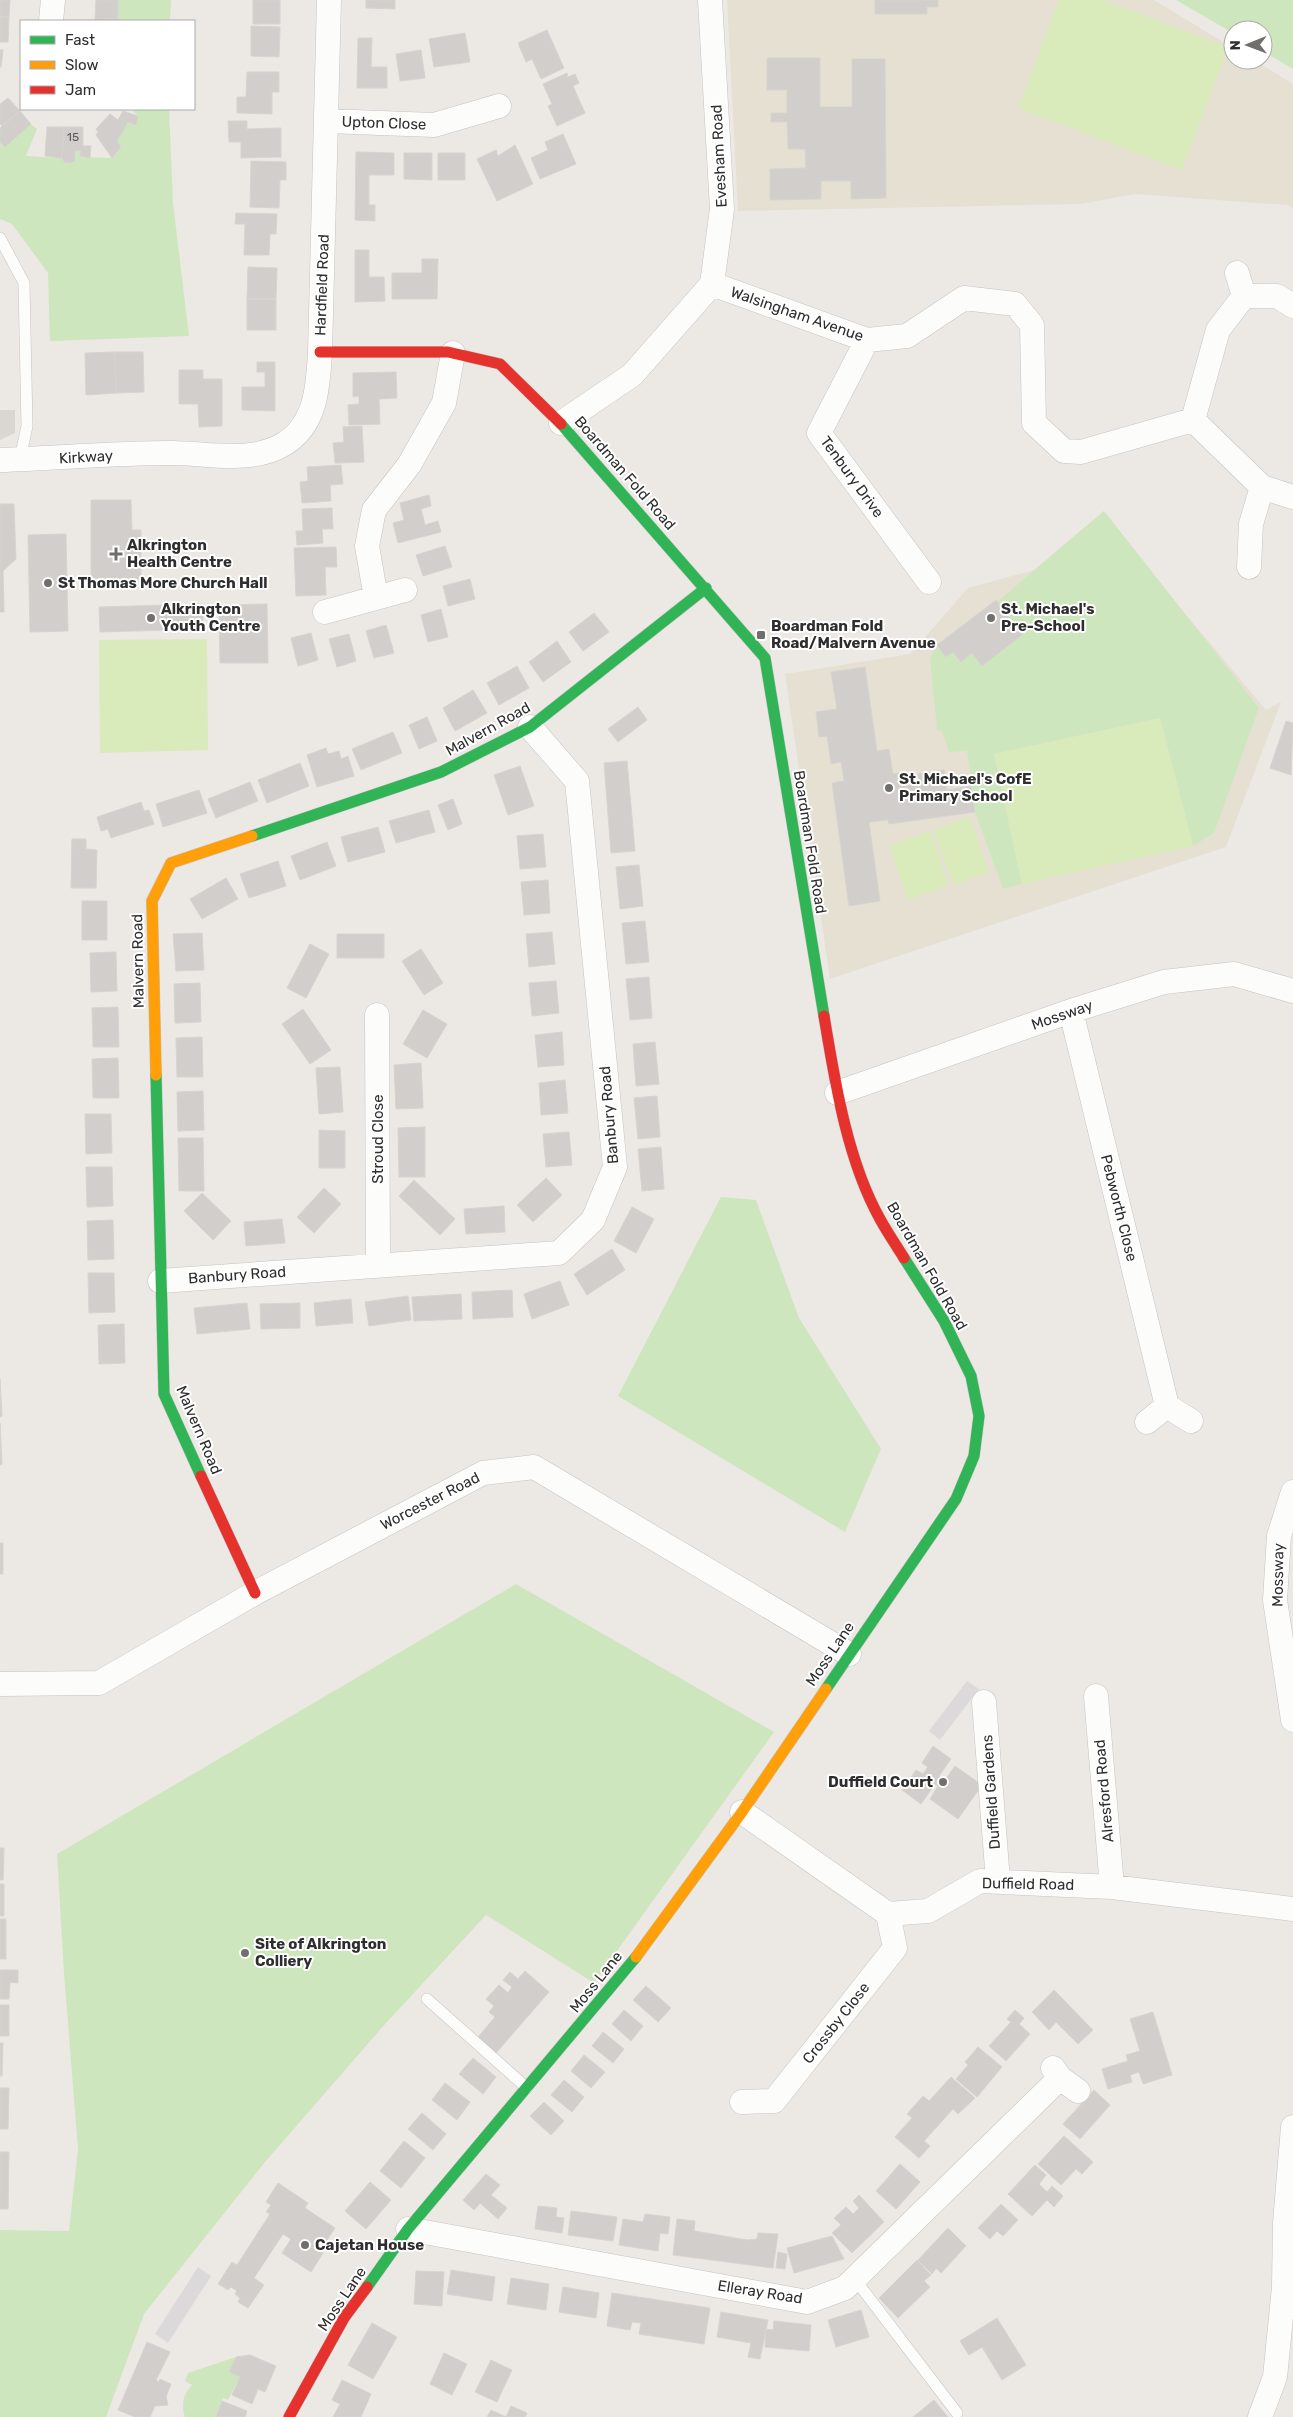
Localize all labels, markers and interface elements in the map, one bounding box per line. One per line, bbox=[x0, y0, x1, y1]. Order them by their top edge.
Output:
legend bbox=[20, 20, 195, 110]
north arrow bbox=[1223, 20, 1273, 70]
text: Fast bbox=[65, 31, 95, 49]
text: N bbox=[1227, 40, 1244, 50]
text: Slow bbox=[65, 56, 98, 74]
text: Jam bbox=[65, 81, 96, 99]
street label: Evesham Road bbox=[707, 104, 731, 208]
street label: Upton Close bbox=[341, 113, 427, 133]
house number: 15 bbox=[67, 130, 79, 144]
street label: Hardfield Road bbox=[311, 234, 333, 336]
street label: Walsingham Avenue bbox=[728, 283, 866, 345]
street label: Boardman Fold Road bbox=[571, 412, 679, 534]
street label: Tenbury Drive bbox=[816, 433, 888, 521]
street label: Kirkway bbox=[58, 447, 114, 467]
place label: Alkrington Health Centre bbox=[127, 536, 232, 571]
marker: Alkrington Health Centre bbox=[109, 547, 123, 561]
place label: St Thomas More Church Hall bbox=[58, 574, 267, 592]
marker: St Thomas More Church Hall bbox=[42, 577, 54, 589]
place label: Alkrington Youth Centre bbox=[161, 600, 260, 635]
place label: St. Michael's Pre-School bbox=[1001, 600, 1094, 635]
marker: Alkrington Youth Centre bbox=[145, 612, 157, 624]
marker: St. Michael's Pre-School bbox=[985, 612, 997, 624]
place label: Boardman Fold Road/Malvern Avenue bbox=[771, 617, 936, 652]
marker: Boardman Fold Road/Malvern Avenue bbox=[755, 629, 767, 641]
street label: Malvern Road bbox=[442, 698, 534, 760]
street label: Boardman Fold Road bbox=[790, 769, 830, 915]
place label: St. Michael's CofE Primary School bbox=[899, 770, 1031, 805]
marker: St. Michael's CofE Primary School bbox=[883, 782, 895, 794]
street label: Malvern Road bbox=[128, 914, 148, 1008]
street label: Mossway bbox=[1029, 996, 1095, 1034]
street label: Banbury Road bbox=[596, 1065, 622, 1165]
street label: Stroud Close bbox=[369, 1094, 387, 1184]
street label: Pebworth Close bbox=[1097, 1153, 1141, 1263]
street label: Boardman Fold Road bbox=[883, 1199, 971, 1333]
street label: Banbury Road bbox=[187, 1263, 287, 1287]
street label: Malvern Road bbox=[172, 1383, 226, 1477]
street label: Worcester Road bbox=[377, 1468, 483, 1534]
street label: Mossway bbox=[1268, 1543, 1288, 1607]
street label: Moss Lane bbox=[802, 1618, 858, 1690]
street label: Duffield Gardens bbox=[978, 1734, 1004, 1850]
street label: Alresford Road bbox=[1091, 1739, 1117, 1843]
place label: Duffield Court bbox=[828, 1773, 933, 1791]
marker: Duffield Court bbox=[937, 1776, 949, 1788]
street label: Duffield Road bbox=[982, 1874, 1074, 1894]
place label: Site of Alkrington Colliery bbox=[255, 1935, 386, 1970]
marker: Site of Alkrington Colliery bbox=[239, 1947, 251, 1959]
street label: Moss Lane bbox=[566, 1948, 626, 2016]
street label: Crossby Close bbox=[799, 1979, 873, 2067]
place label: Cajetan House bbox=[315, 2236, 424, 2254]
marker: Cajetan House bbox=[299, 2239, 311, 2251]
street label: Moss Lane bbox=[314, 2263, 370, 2335]
street label: Elleray Road bbox=[716, 2276, 804, 2308]

